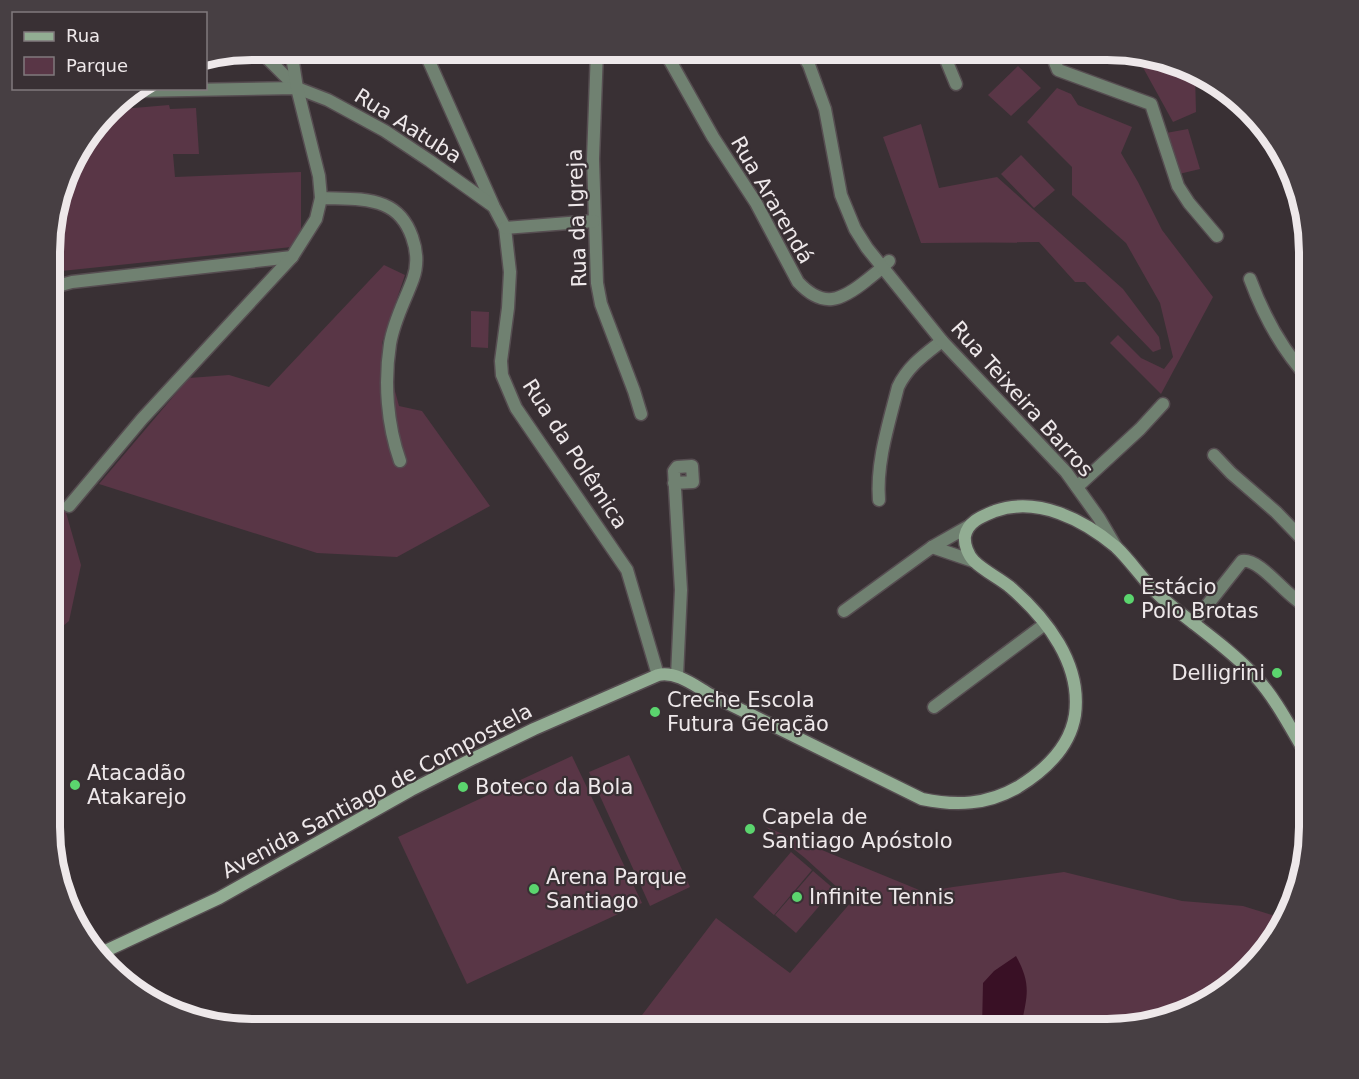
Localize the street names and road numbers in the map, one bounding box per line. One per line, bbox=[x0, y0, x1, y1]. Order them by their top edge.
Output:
street label: Rua Aatuba bbox=[350, 84, 466, 168]
street label: Rua Ararendá bbox=[726, 132, 818, 268]
street label: Rua da Igreja bbox=[563, 148, 591, 288]
street label: Rua Teixeira Barros bbox=[946, 316, 1098, 482]
street label: Rua da Polêmica bbox=[518, 375, 632, 533]
street label: Avenida Santiago de Compostela bbox=[218, 699, 536, 883]

